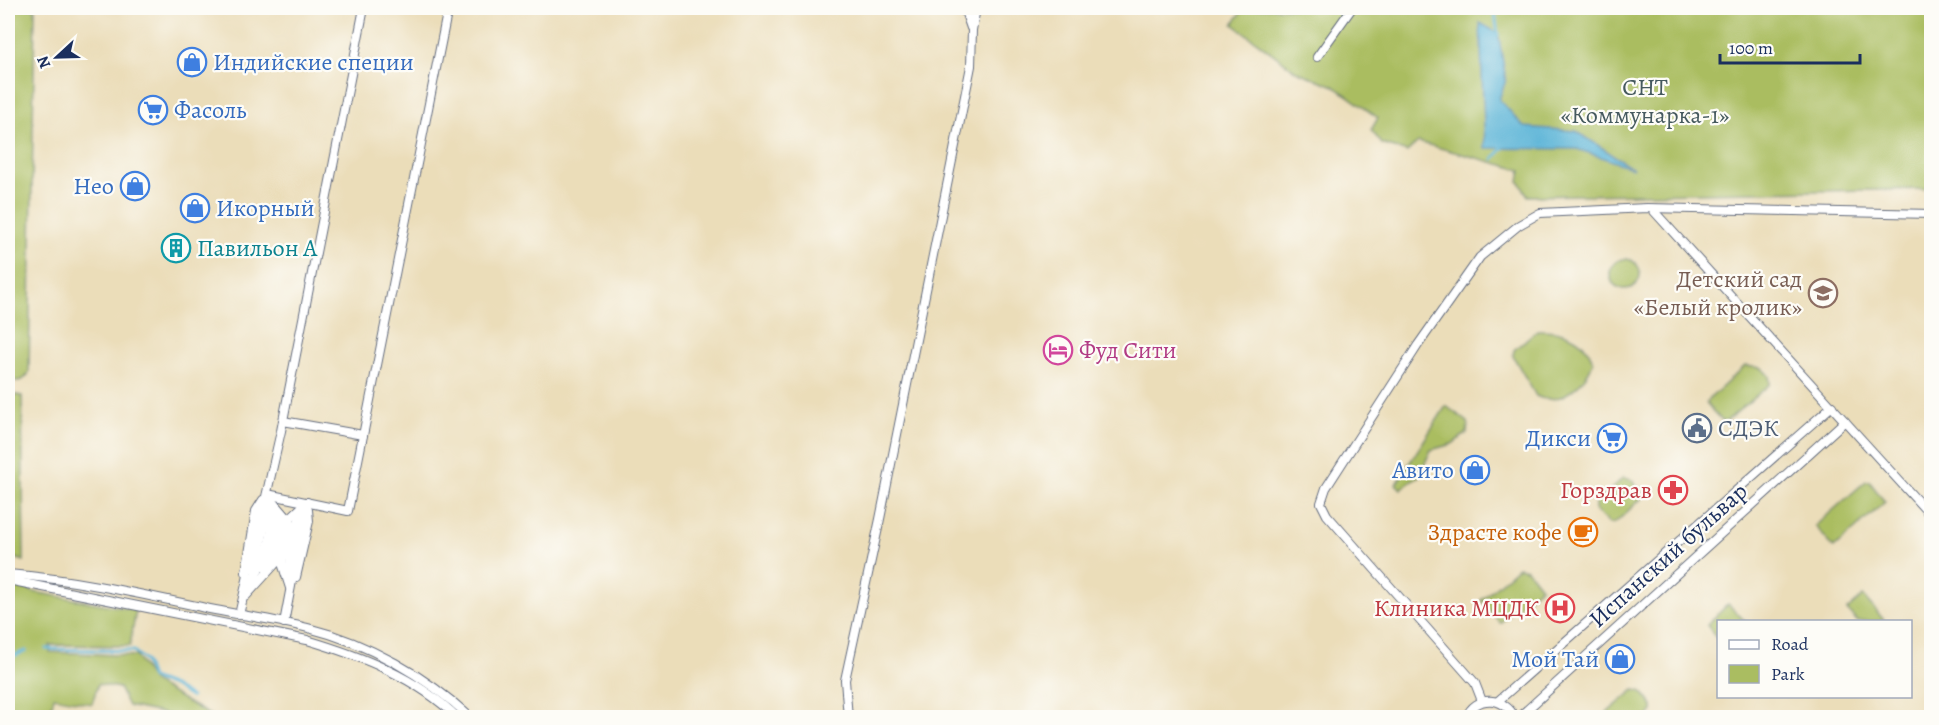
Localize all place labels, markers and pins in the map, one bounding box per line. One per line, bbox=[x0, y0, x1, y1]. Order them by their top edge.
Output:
shop icon: Индийские специи bbox=[176, 46, 208, 78]
place label: Индийские специи bbox=[213, 46, 414, 78]
supermarket icon: Фасоль bbox=[137, 94, 169, 126]
place label: Фасоль bbox=[174, 94, 247, 126]
place label: Нео bbox=[73, 170, 114, 202]
shop icon: Нео bbox=[119, 170, 151, 202]
shop icon: Икорный bbox=[179, 192, 211, 224]
place label: Икорный bbox=[216, 192, 315, 224]
building icon: Павильон А bbox=[160, 232, 192, 264]
place label: Павильон А bbox=[197, 232, 318, 264]
place label: Детский сад «Белый кролик» bbox=[1634, 263, 1802, 323]
school or university icon: Детский сад «Белый кролик» bbox=[1807, 277, 1839, 309]
hotel icon: Фуд Сити bbox=[1042, 334, 1074, 366]
place label: Фуд Сити bbox=[1079, 334, 1177, 366]
public building icon: СДЭК bbox=[1681, 412, 1713, 444]
place label: СДЭК bbox=[1718, 412, 1779, 444]
place label: Дикси bbox=[1525, 422, 1591, 454]
supermarket icon: Дикси bbox=[1596, 422, 1628, 454]
place label: Авито bbox=[1391, 454, 1454, 486]
shop icon: Авито bbox=[1459, 454, 1491, 486]
place label: Горздрав bbox=[1560, 474, 1652, 506]
pharmacy icon: Горздрав bbox=[1657, 474, 1689, 506]
place label: Здрасте кофе bbox=[1427, 516, 1562, 548]
cafe icon: Здрасте кофе bbox=[1567, 516, 1599, 548]
place label: Клиника МЦДК bbox=[1374, 592, 1540, 624]
hospital icon: Клиника МЦДК bbox=[1544, 592, 1576, 624]
place label: Мой Тай bbox=[1511, 643, 1599, 675]
shop icon: Мой Тай bbox=[1604, 643, 1636, 675]

